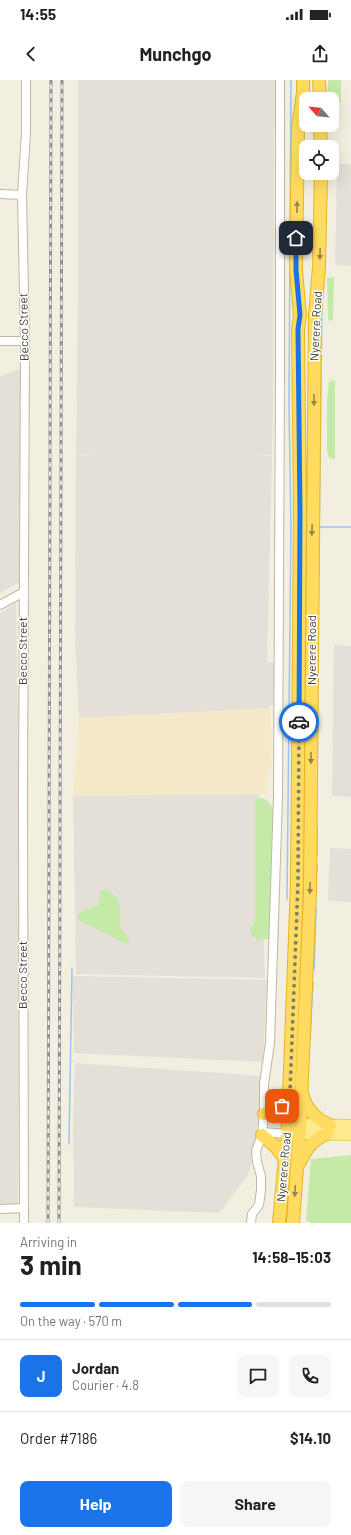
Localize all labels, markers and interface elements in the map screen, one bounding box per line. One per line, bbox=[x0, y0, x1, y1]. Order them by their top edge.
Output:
text: 14:55 bbox=[20, 5, 56, 23]
icon: back bbox=[20, 43, 42, 65]
text: Munchgo bbox=[139, 43, 212, 65]
icon: share bbox=[309, 43, 331, 65]
north arrow bbox=[299, 92, 339, 132]
map controls bbox=[299, 92, 339, 180]
button: locate bbox=[299, 140, 339, 180]
one-way arrow bbox=[294, 200, 300, 213]
pin bbox=[279, 221, 313, 255]
icon: home bbox=[285, 227, 307, 249]
one-way arrow bbox=[317, 248, 323, 261]
street label: Nyerere Road bbox=[306, 291, 324, 361]
street label: Becco Street bbox=[15, 293, 31, 361]
one-way arrow bbox=[311, 394, 317, 407]
one-way arrow bbox=[309, 524, 316, 536]
street label: Nyerere Road bbox=[304, 615, 318, 685]
street label: Becco Street bbox=[15, 617, 29, 685]
courier bbox=[279, 702, 319, 742]
icon: car bbox=[288, 711, 310, 733]
one-way arrow bbox=[308, 752, 314, 765]
one-way arrow bbox=[307, 882, 313, 895]
street label: Becco Street bbox=[15, 941, 29, 1009]
pin bbox=[265, 1089, 299, 1123]
icon: bag bbox=[271, 1095, 293, 1117]
street label: Nyerere Road bbox=[273, 1131, 293, 1202]
one-way arrow bbox=[292, 1185, 298, 1197]
text: Arriving in bbox=[20, 1234, 77, 1250]
text: 14:58–15:03 bbox=[252, 1248, 331, 1266]
text: 3 min bbox=[20, 1249, 82, 1280]
text: On the way · 570 m bbox=[20, 1313, 122, 1329]
button: chat bbox=[237, 1355, 279, 1397]
button: phone bbox=[289, 1355, 331, 1397]
text: Jordan bbox=[72, 1359, 119, 1377]
text: J bbox=[37, 1367, 45, 1385]
text: Courier · 4.8 bbox=[72, 1377, 139, 1393]
text: Order #7186 bbox=[20, 1429, 97, 1447]
text: $14.10 bbox=[290, 1429, 331, 1447]
button: Help bbox=[20, 1481, 172, 1527]
button: Share bbox=[180, 1481, 331, 1527]

